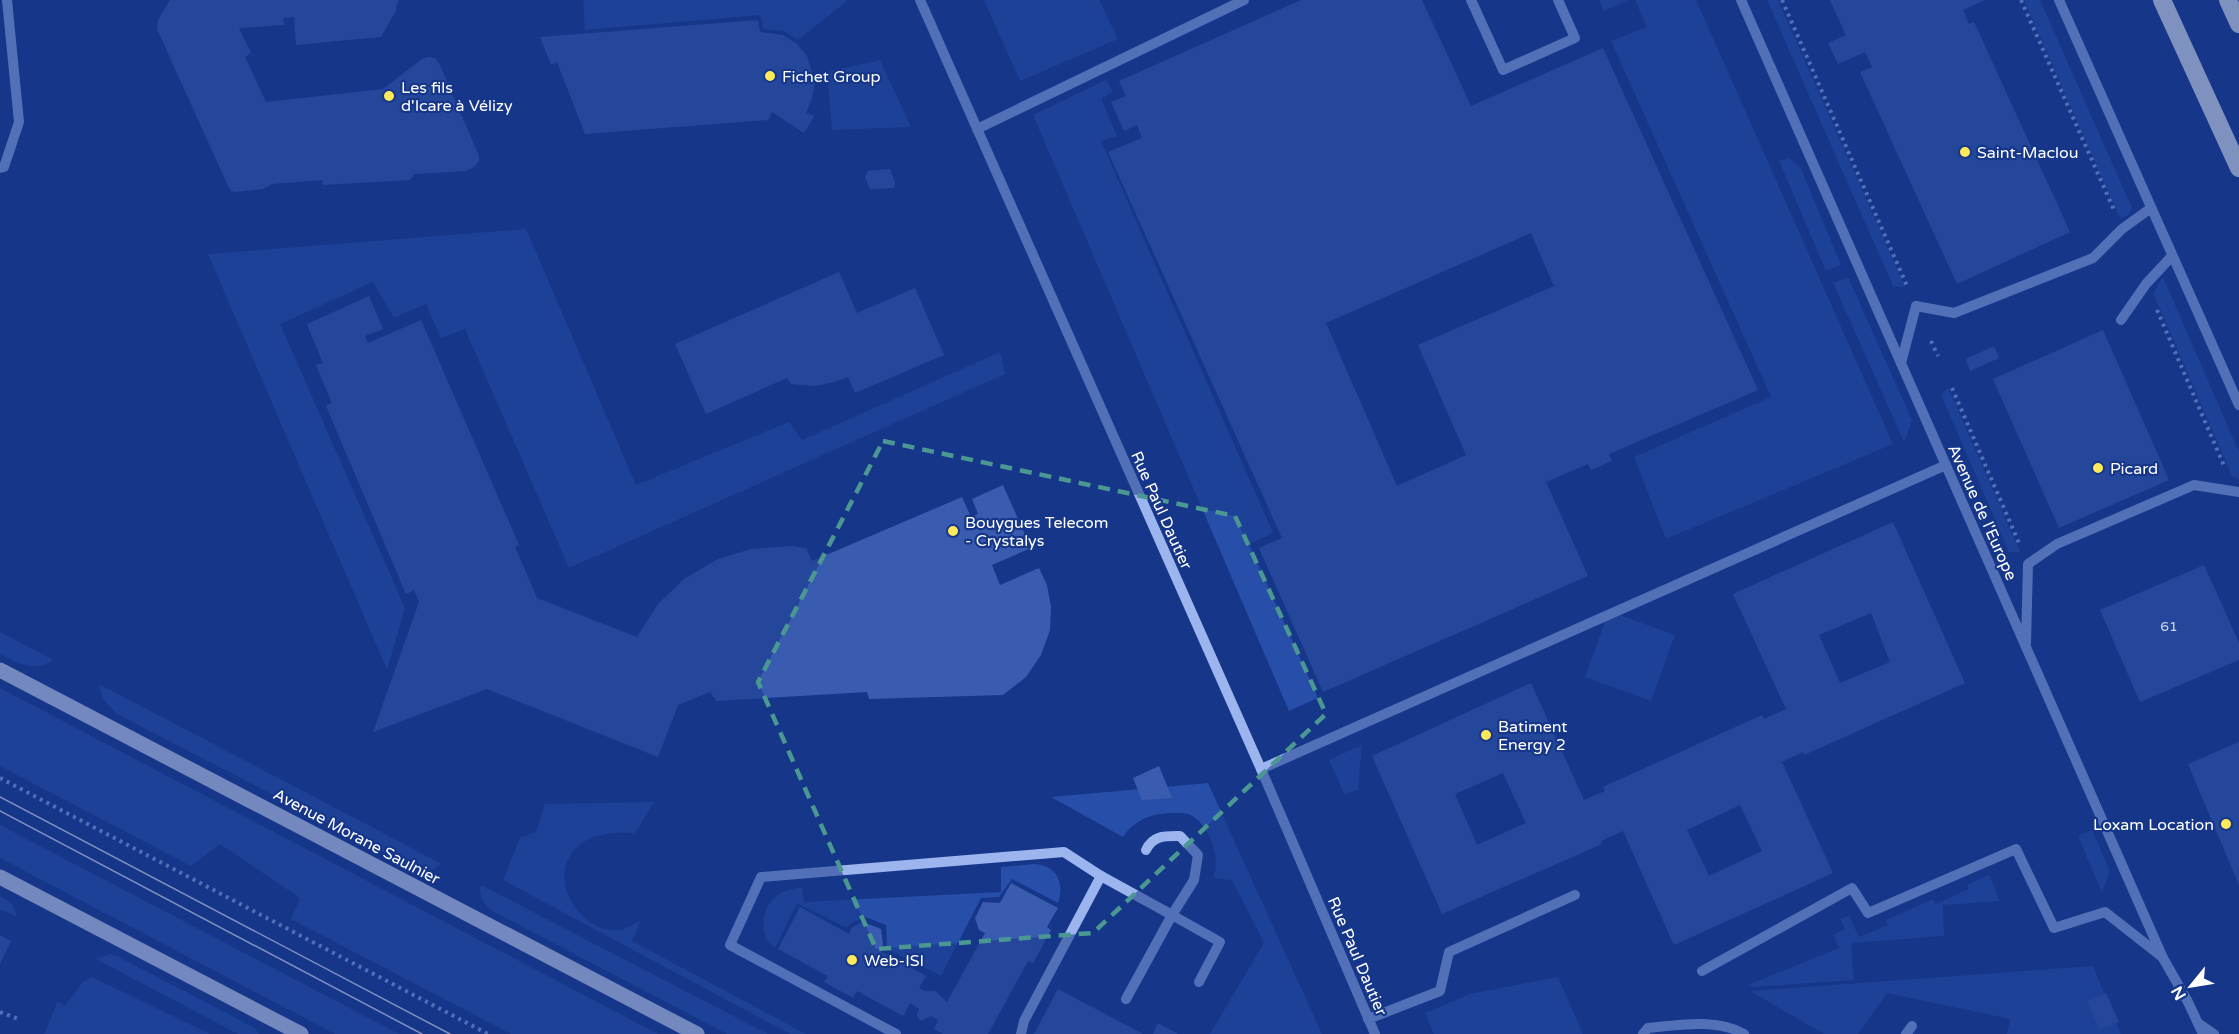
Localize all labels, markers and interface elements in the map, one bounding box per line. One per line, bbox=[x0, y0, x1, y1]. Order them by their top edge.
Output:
place label: Fichet Group bbox=[782, 67, 881, 87]
marker: Fichet Group bbox=[763, 69, 777, 83]
place label: Les fils d'Icare à Vélizy bbox=[401, 78, 513, 116]
marker: Les fils d'Icare à Vélizy bbox=[382, 89, 396, 103]
place label: Saint-Maclou bbox=[1977, 143, 2078, 163]
marker: Saint-Maclou bbox=[1958, 145, 1972, 159]
street label: Avenue de l'Europe bbox=[1943, 441, 2021, 584]
street label: Rue Paul Dautier bbox=[1126, 448, 1196, 573]
place label: Picard bbox=[2110, 459, 2158, 479]
marker: Picard bbox=[2091, 461, 2105, 475]
place label: Bouygues Telecom - Crystalys bbox=[965, 513, 1108, 551]
marker: Bouygues Telecom - Crystalys bbox=[946, 524, 960, 538]
house number: 61 bbox=[2160, 618, 2178, 635]
place label: Batiment Energy 2 bbox=[1498, 717, 1567, 755]
marker: Batiment Energy 2 bbox=[1479, 728, 1493, 742]
street label: Avenue Morane Saulnier bbox=[270, 784, 444, 890]
place label: Loxam Location bbox=[2093, 815, 2214, 835]
marker: Loxam Location bbox=[2219, 817, 2233, 831]
street label: Rue Paul Dautier bbox=[1323, 894, 1391, 1020]
place label: Web-ISI bbox=[864, 951, 924, 971]
marker: Web-ISI bbox=[845, 953, 859, 967]
north arrow bbox=[2161, 956, 2221, 1016]
text: N bbox=[2167, 982, 2191, 1004]

